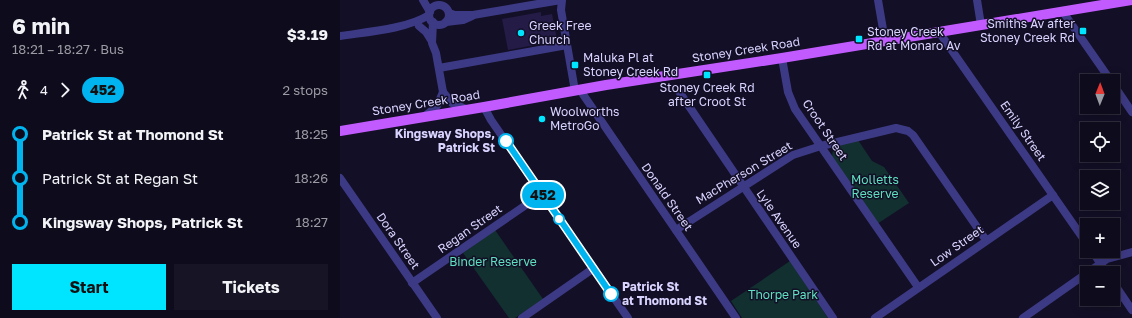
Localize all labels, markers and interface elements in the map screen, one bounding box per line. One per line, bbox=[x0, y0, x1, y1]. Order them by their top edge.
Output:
text: 6 min bbox=[12, 12, 70, 39]
place label: Smiths Av after Stoney Creek Rd bbox=[980, 16, 1075, 45]
place label: Greek Free Church bbox=[529, 18, 591, 47]
place label: Stoney Creek Rd at Monaro Av bbox=[867, 24, 961, 53]
text: $3.19 bbox=[287, 25, 328, 43]
marker: Smiths Av after Stoney Creek Rd bbox=[1078, 26, 1088, 36]
marker: Greek Free Church bbox=[516, 28, 526, 38]
street label: Stoney Creek Road bbox=[691, 34, 801, 65]
marker: Stoney Creek Rd at Monaro Av bbox=[854, 34, 864, 44]
text: 18:21 – 18:27 · Bus bbox=[12, 41, 124, 57]
place label: Maluka Pl at Stoney Creek Rd bbox=[583, 50, 678, 79]
marker: Maluka Pl at Stoney Creek Rd bbox=[570, 60, 580, 70]
marker: Stoney Creek Rd after Croot St bbox=[702, 70, 712, 80]
north arrow bbox=[1080, 74, 1120, 114]
map controls bbox=[1080, 74, 1120, 306]
icon: walk bbox=[12, 79, 34, 101]
icon: forward bbox=[54, 79, 76, 101]
place label: Stoney Creek Rd after Croot St bbox=[659, 80, 755, 109]
text: 452 bbox=[90, 81, 116, 98]
text: 4 bbox=[40, 82, 48, 98]
text: 2 stops bbox=[282, 82, 328, 98]
street label: Stoney Creek Road bbox=[371, 87, 481, 118]
street label: Croot Street bbox=[799, 96, 851, 163]
street label: Emily Street bbox=[997, 98, 1050, 164]
place label: Woolworths MetroGo bbox=[550, 104, 619, 133]
marker: Woolworths MetroGo bbox=[537, 114, 547, 124]
button: locate bbox=[1080, 122, 1120, 162]
text: Patrick St at Thomond St bbox=[42, 125, 224, 143]
text: 18:25 bbox=[295, 126, 328, 142]
place label: Kingsway Shops, Patrick St bbox=[395, 126, 495, 155]
marker: Kingsway Shops, Patrick St bbox=[498, 133, 514, 149]
street label: MacPherson Street bbox=[693, 138, 795, 207]
street label: Donald Street bbox=[638, 160, 696, 234]
text: Patrick St at Regan St bbox=[42, 169, 198, 187]
text: 18:26 bbox=[294, 170, 328, 186]
button: layers bbox=[1080, 170, 1120, 210]
park label: Molletts Reserve bbox=[851, 172, 899, 201]
line badge: 452 bbox=[520, 182, 566, 208]
text: 452 bbox=[530, 186, 556, 203]
street label: Lyle Avenue bbox=[754, 186, 805, 251]
street label: Regan Street bbox=[435, 201, 505, 256]
street label: Dora Street bbox=[373, 210, 423, 272]
text: Kingsway Shops, Patrick St bbox=[42, 213, 243, 231]
unlabelled marker bbox=[553, 213, 565, 225]
text: 18:27 bbox=[295, 214, 328, 230]
button: + bbox=[1080, 218, 1120, 258]
street label: Low Street bbox=[927, 222, 987, 270]
park label: Binder Reserve bbox=[449, 254, 537, 269]
button: Start bbox=[12, 264, 166, 310]
button: Tickets bbox=[174, 264, 328, 310]
button: − bbox=[1080, 266, 1120, 306]
place label: Patrick St at Thomond St bbox=[622, 279, 707, 308]
marker: Patrick St at Thomond St bbox=[603, 286, 619, 302]
park label: Thorpe Park bbox=[748, 287, 818, 302]

